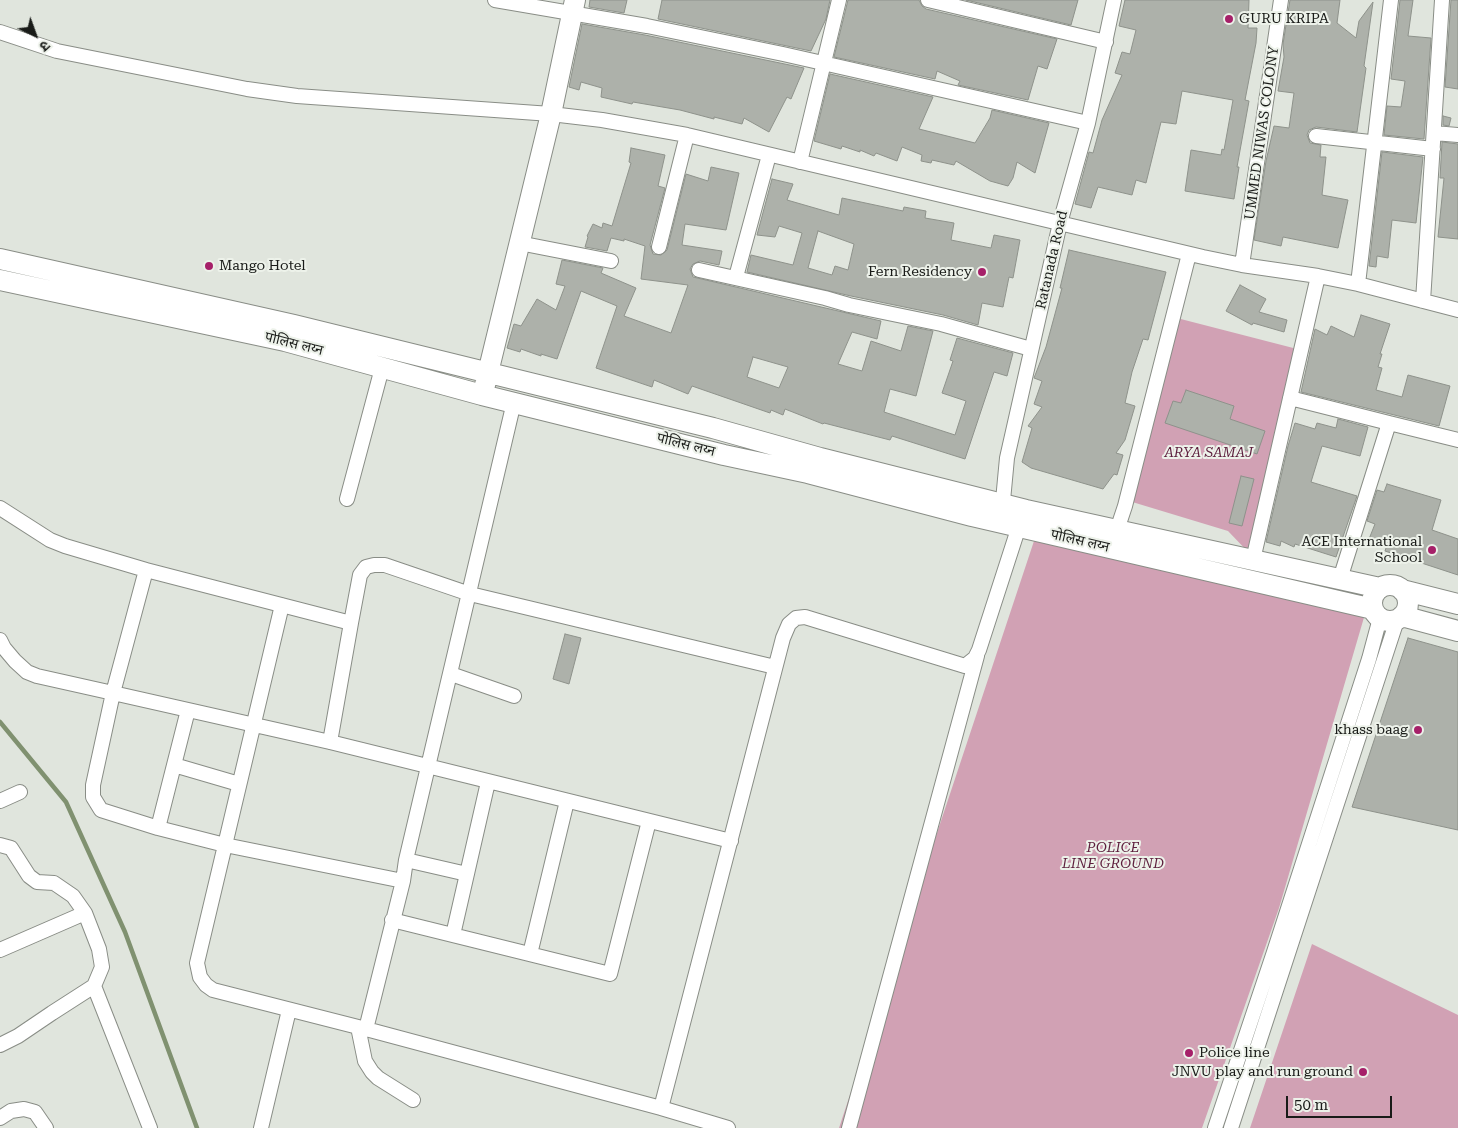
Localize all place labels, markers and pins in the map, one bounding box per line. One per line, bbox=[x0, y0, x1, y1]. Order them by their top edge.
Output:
place label: GURU KRIPA bbox=[1239, 11, 1329, 27]
marker: GURU KRIPA bbox=[1223, 13, 1235, 25]
place label: Mango Hotel bbox=[219, 258, 306, 274]
marker: Mango Hotel bbox=[203, 260, 215, 272]
place label: Fern Residency bbox=[868, 264, 972, 280]
marker: Fern Residency bbox=[976, 266, 988, 278]
place label: ACE International School bbox=[1301, 534, 1422, 566]
marker: ACE International School bbox=[1426, 544, 1438, 556]
place label: khass baag bbox=[1334, 722, 1408, 738]
marker: khass baag bbox=[1412, 724, 1424, 736]
place label: Police line bbox=[1199, 1045, 1270, 1061]
marker: Police line bbox=[1183, 1047, 1195, 1059]
place label: JNVU play and run ground bbox=[1172, 1064, 1353, 1080]
marker: JNVU play and run ground bbox=[1357, 1066, 1369, 1078]

